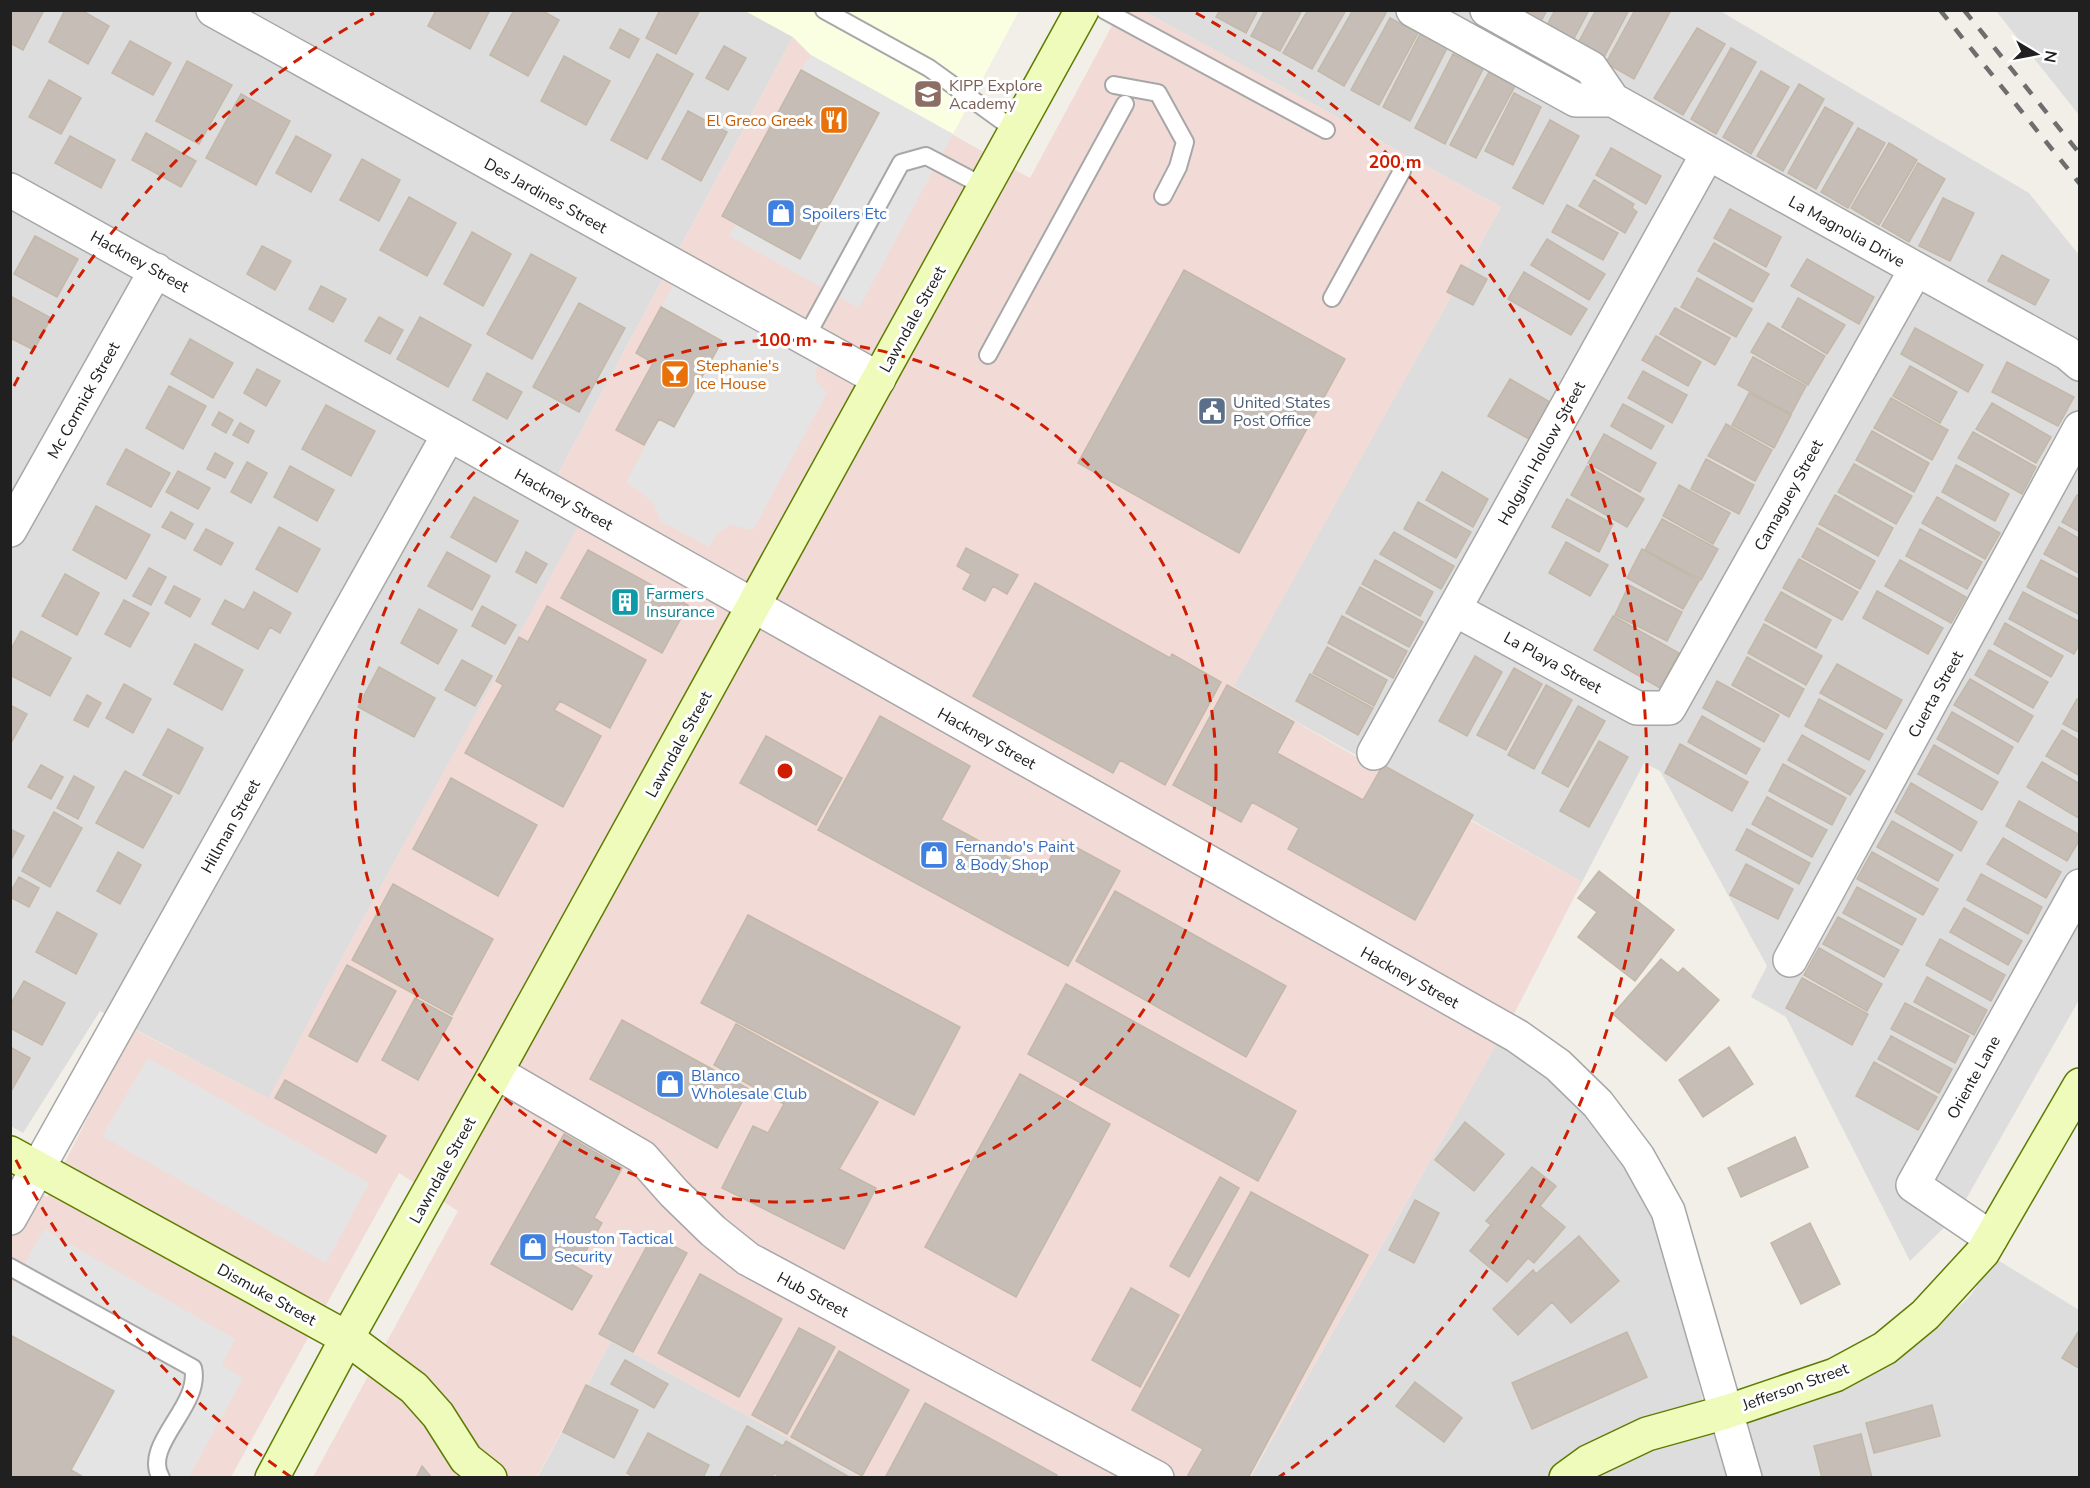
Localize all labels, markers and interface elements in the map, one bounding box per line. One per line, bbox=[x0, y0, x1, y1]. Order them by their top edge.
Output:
north arrow bbox=[2006, 24, 2066, 84]
text: N bbox=[2038, 49, 2062, 64]
place label: KIPP Explore Academy bbox=[949, 75, 1042, 115]
school or university icon: KIPP Explore Academy bbox=[912, 78, 944, 110]
restaurant icon: El Greco Greek bbox=[818, 104, 850, 136]
place label: El Greco Greek bbox=[707, 110, 814, 132]
text: 200 m bbox=[1368, 150, 1422, 174]
street label: Des Jardines Street bbox=[480, 153, 611, 239]
street label: La Magnolia Drive bbox=[1784, 191, 1909, 273]
shop icon: Spoilers Etc bbox=[765, 197, 797, 229]
place label: Spoilers Etc bbox=[802, 203, 887, 225]
street label: Hackney Street bbox=[86, 226, 193, 298]
street label: Lawndale Street bbox=[875, 262, 951, 377]
text: 100 m bbox=[758, 328, 812, 352]
street label: Mc Cormick Street bbox=[43, 338, 125, 463]
place label: Stephanie's Ice House bbox=[696, 355, 779, 395]
bar icon: Stephanie's Ice House bbox=[659, 358, 691, 390]
street label: Holguin Hollow Street bbox=[1493, 377, 1591, 529]
place label: United States Post Office bbox=[1233, 392, 1331, 432]
public building icon: United States Post Office bbox=[1196, 395, 1228, 427]
street label: Camaguey Street bbox=[1749, 436, 1829, 555]
street label: Hackney Street bbox=[510, 464, 617, 536]
place label: Farmers Insurance bbox=[646, 583, 715, 623]
building icon: Farmers Insurance bbox=[609, 586, 641, 618]
street label: La Playa Street bbox=[1500, 627, 1606, 699]
street label: Cuerta Street bbox=[1903, 647, 1969, 742]
street label: Lawndale Street bbox=[641, 687, 717, 802]
street label: Hackney Street bbox=[933, 703, 1040, 775]
centre of rings bbox=[775, 761, 795, 781]
street label: Hillman Street bbox=[196, 775, 266, 877]
place label: Fernando's Paint & Body Shop bbox=[955, 836, 1075, 876]
shop icon: Fernando's Paint & Body Shop bbox=[918, 839, 950, 871]
street label: Hackney Street bbox=[1356, 942, 1463, 1014]
street label: Oriente Lane bbox=[1942, 1032, 2006, 1123]
place label: Blanco Wholesale Club bbox=[691, 1065, 807, 1105]
shop icon: Blanco Wholesale Club bbox=[654, 1068, 686, 1100]
street label: Lawndale Street bbox=[405, 1113, 481, 1228]
place label: Houston Tactical Security bbox=[554, 1228, 674, 1268]
shop icon: Houston Tactical Security bbox=[517, 1231, 549, 1263]
street label: Dismuke Street bbox=[213, 1259, 320, 1331]
street label: Hub Street bbox=[773, 1267, 853, 1323]
street label: Jefferson Street bbox=[1738, 1357, 1852, 1417]

